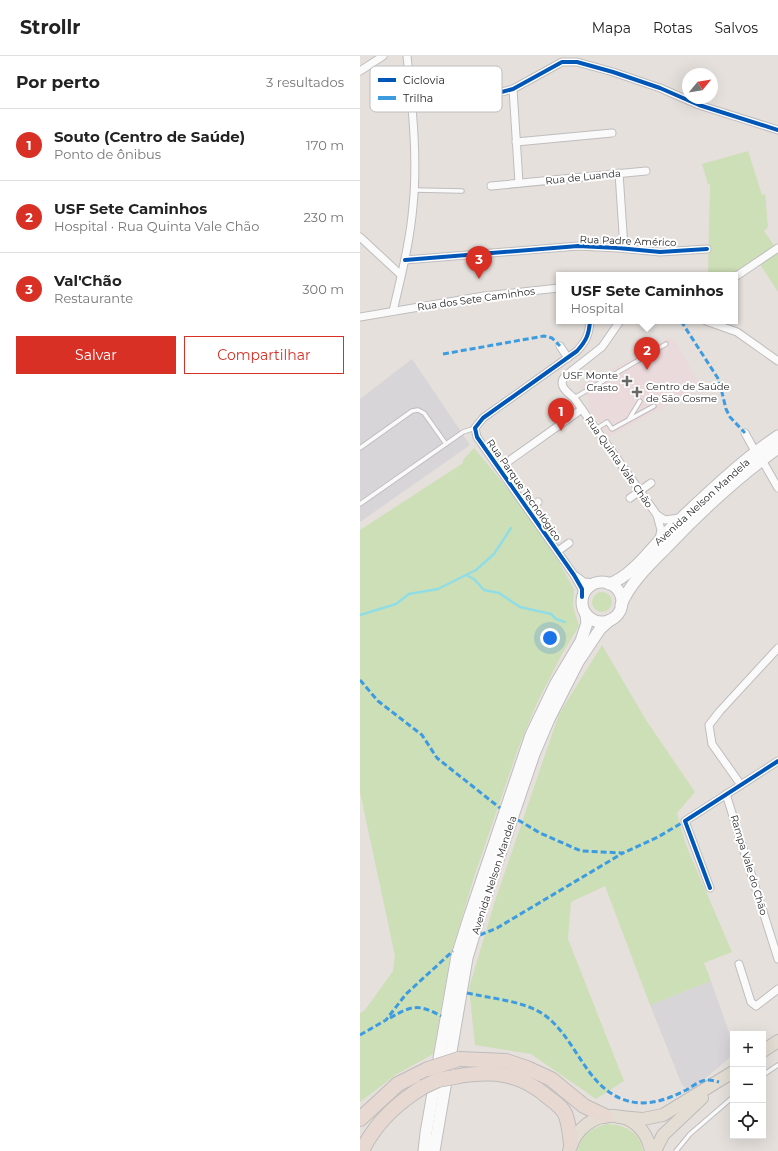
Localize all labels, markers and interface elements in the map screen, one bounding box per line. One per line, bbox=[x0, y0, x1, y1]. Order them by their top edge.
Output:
text: Strollr bbox=[20, 16, 81, 39]
text: Mapa bbox=[592, 19, 631, 37]
text: Rotas bbox=[653, 19, 692, 37]
text: Salvos bbox=[714, 19, 758, 37]
legend bbox=[370, 66, 502, 112]
north arrow bbox=[682, 68, 718, 104]
text: Por perto bbox=[16, 72, 100, 92]
text: Ciclovia bbox=[403, 73, 445, 87]
text: 3 resultados bbox=[266, 74, 344, 90]
text: Trilha bbox=[403, 91, 433, 105]
text: Souto (Centro de Saúde) bbox=[54, 127, 245, 146]
text: 1 bbox=[26, 137, 32, 153]
text: 170 m bbox=[306, 137, 344, 153]
text: Ponto de ônibus bbox=[54, 146, 161, 162]
street label: Rua de Luanda bbox=[545, 167, 621, 187]
text: USF Sete Caminhos bbox=[54, 199, 207, 218]
text: 2 bbox=[25, 209, 33, 225]
text: 230 m bbox=[303, 209, 344, 225]
text: Hospital · Rua Quinta Vale Chão bbox=[54, 218, 259, 234]
street label: Rua Padre Américo bbox=[579, 233, 677, 249]
pin: 3 bbox=[466, 246, 492, 279]
text: Val'Chão bbox=[54, 271, 122, 290]
popup bbox=[556, 272, 738, 324]
text: 3 bbox=[25, 281, 33, 297]
text: 300 m bbox=[302, 281, 344, 297]
text: USF Sete Caminhos bbox=[570, 281, 724, 300]
street label: Rua dos Sete Caminhos bbox=[416, 284, 536, 314]
text: Restaurante bbox=[54, 290, 133, 306]
text: Hospital bbox=[570, 300, 624, 316]
button: Salvar bbox=[16, 336, 176, 374]
button: Compartilhar bbox=[184, 336, 344, 374]
pin: 2 bbox=[634, 337, 660, 370]
place label: USF Monte Crasto bbox=[562, 369, 618, 394]
marker: USF Monte Crasto bbox=[621, 375, 633, 387]
place label: Centro de Saúde de São Cosme bbox=[646, 380, 730, 405]
marker: Centro de Saúde de São Cosme bbox=[631, 386, 643, 398]
pin: 1 bbox=[548, 398, 574, 431]
street label: Rua Quinta Vale Chão bbox=[582, 414, 656, 510]
street label: Rua Parque Tecnológico bbox=[484, 436, 564, 544]
street label: Avenida Nelson Mandela bbox=[652, 456, 752, 548]
your location bbox=[540, 628, 560, 648]
street label: Rampa Vale do Chão bbox=[728, 813, 770, 917]
street label: Avenida Nelson Mandela bbox=[469, 814, 519, 936]
map controls bbox=[730, 1031, 766, 1139]
button: + bbox=[730, 1031, 766, 1067]
button: − bbox=[730, 1067, 766, 1103]
button: locate bbox=[730, 1103, 766, 1139]

